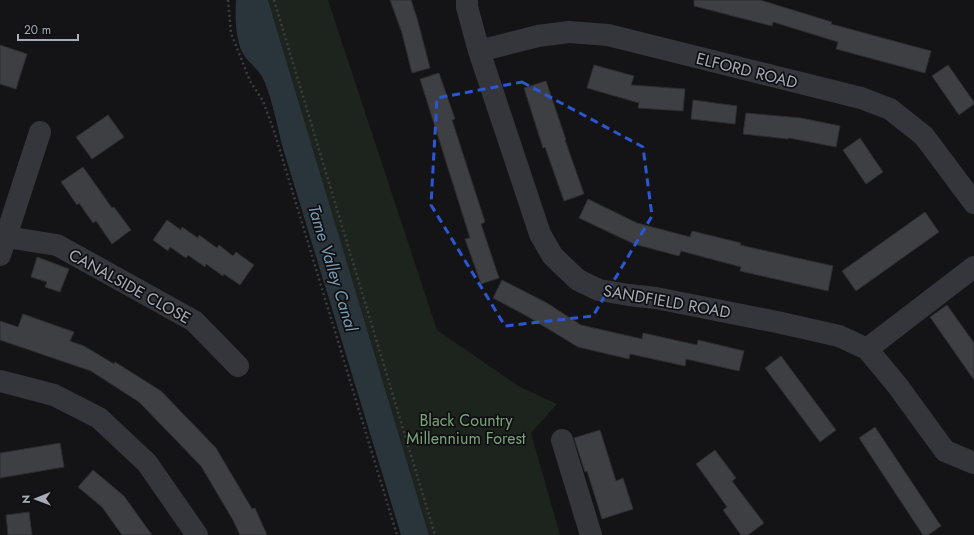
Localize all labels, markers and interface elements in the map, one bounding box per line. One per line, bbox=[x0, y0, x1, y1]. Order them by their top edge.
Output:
scale bar bbox=[18, 16, 78, 42]
text: 20 m bbox=[24, 21, 51, 39]
street label: ELFORD ROAD bbox=[694, 47, 800, 94]
water label: Tame Valley Canal bbox=[302, 202, 364, 335]
street label: CANALSIDE CLOSE bbox=[64, 243, 195, 330]
street label: SANDFIELD ROAD bbox=[602, 279, 732, 324]
park label: Black Country Millennium Forest bbox=[406, 409, 526, 450]
north arrow bbox=[16, 479, 56, 519]
text: N bbox=[18, 495, 34, 504]

